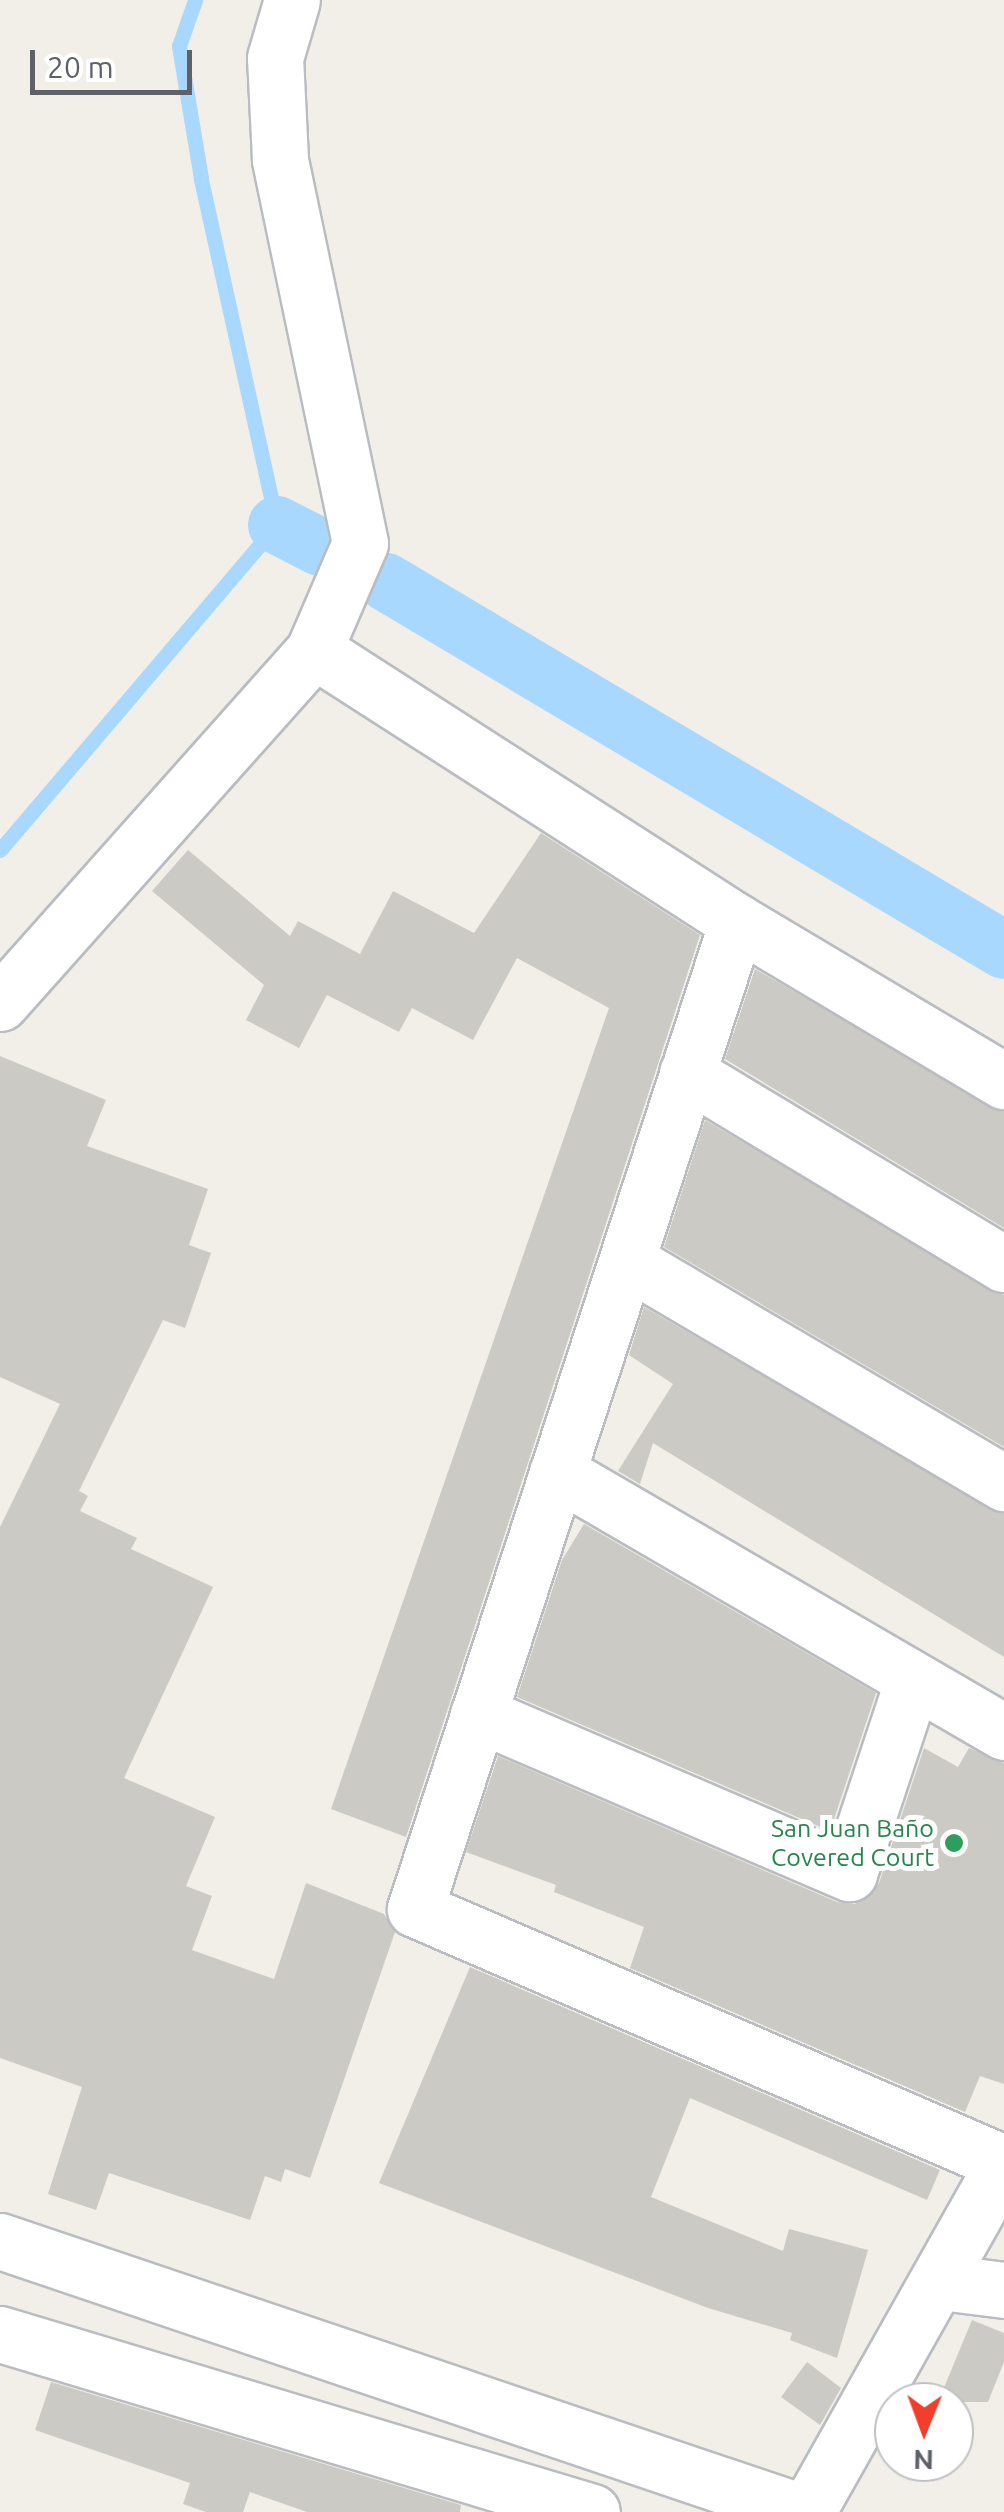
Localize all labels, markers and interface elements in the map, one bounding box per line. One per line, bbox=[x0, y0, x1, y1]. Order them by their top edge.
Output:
scale bar bbox=[35, 30, 198, 92]
text: 20 m bbox=[47, 50, 114, 84]
place label: San Juan Baño Covered Court bbox=[771, 1814, 934, 1873]
marker: San Juan Baño Covered Court bbox=[943, 1832, 965, 1854]
north arrow bbox=[874, 2382, 974, 2482]
text: N bbox=[913, 2445, 934, 2476]

